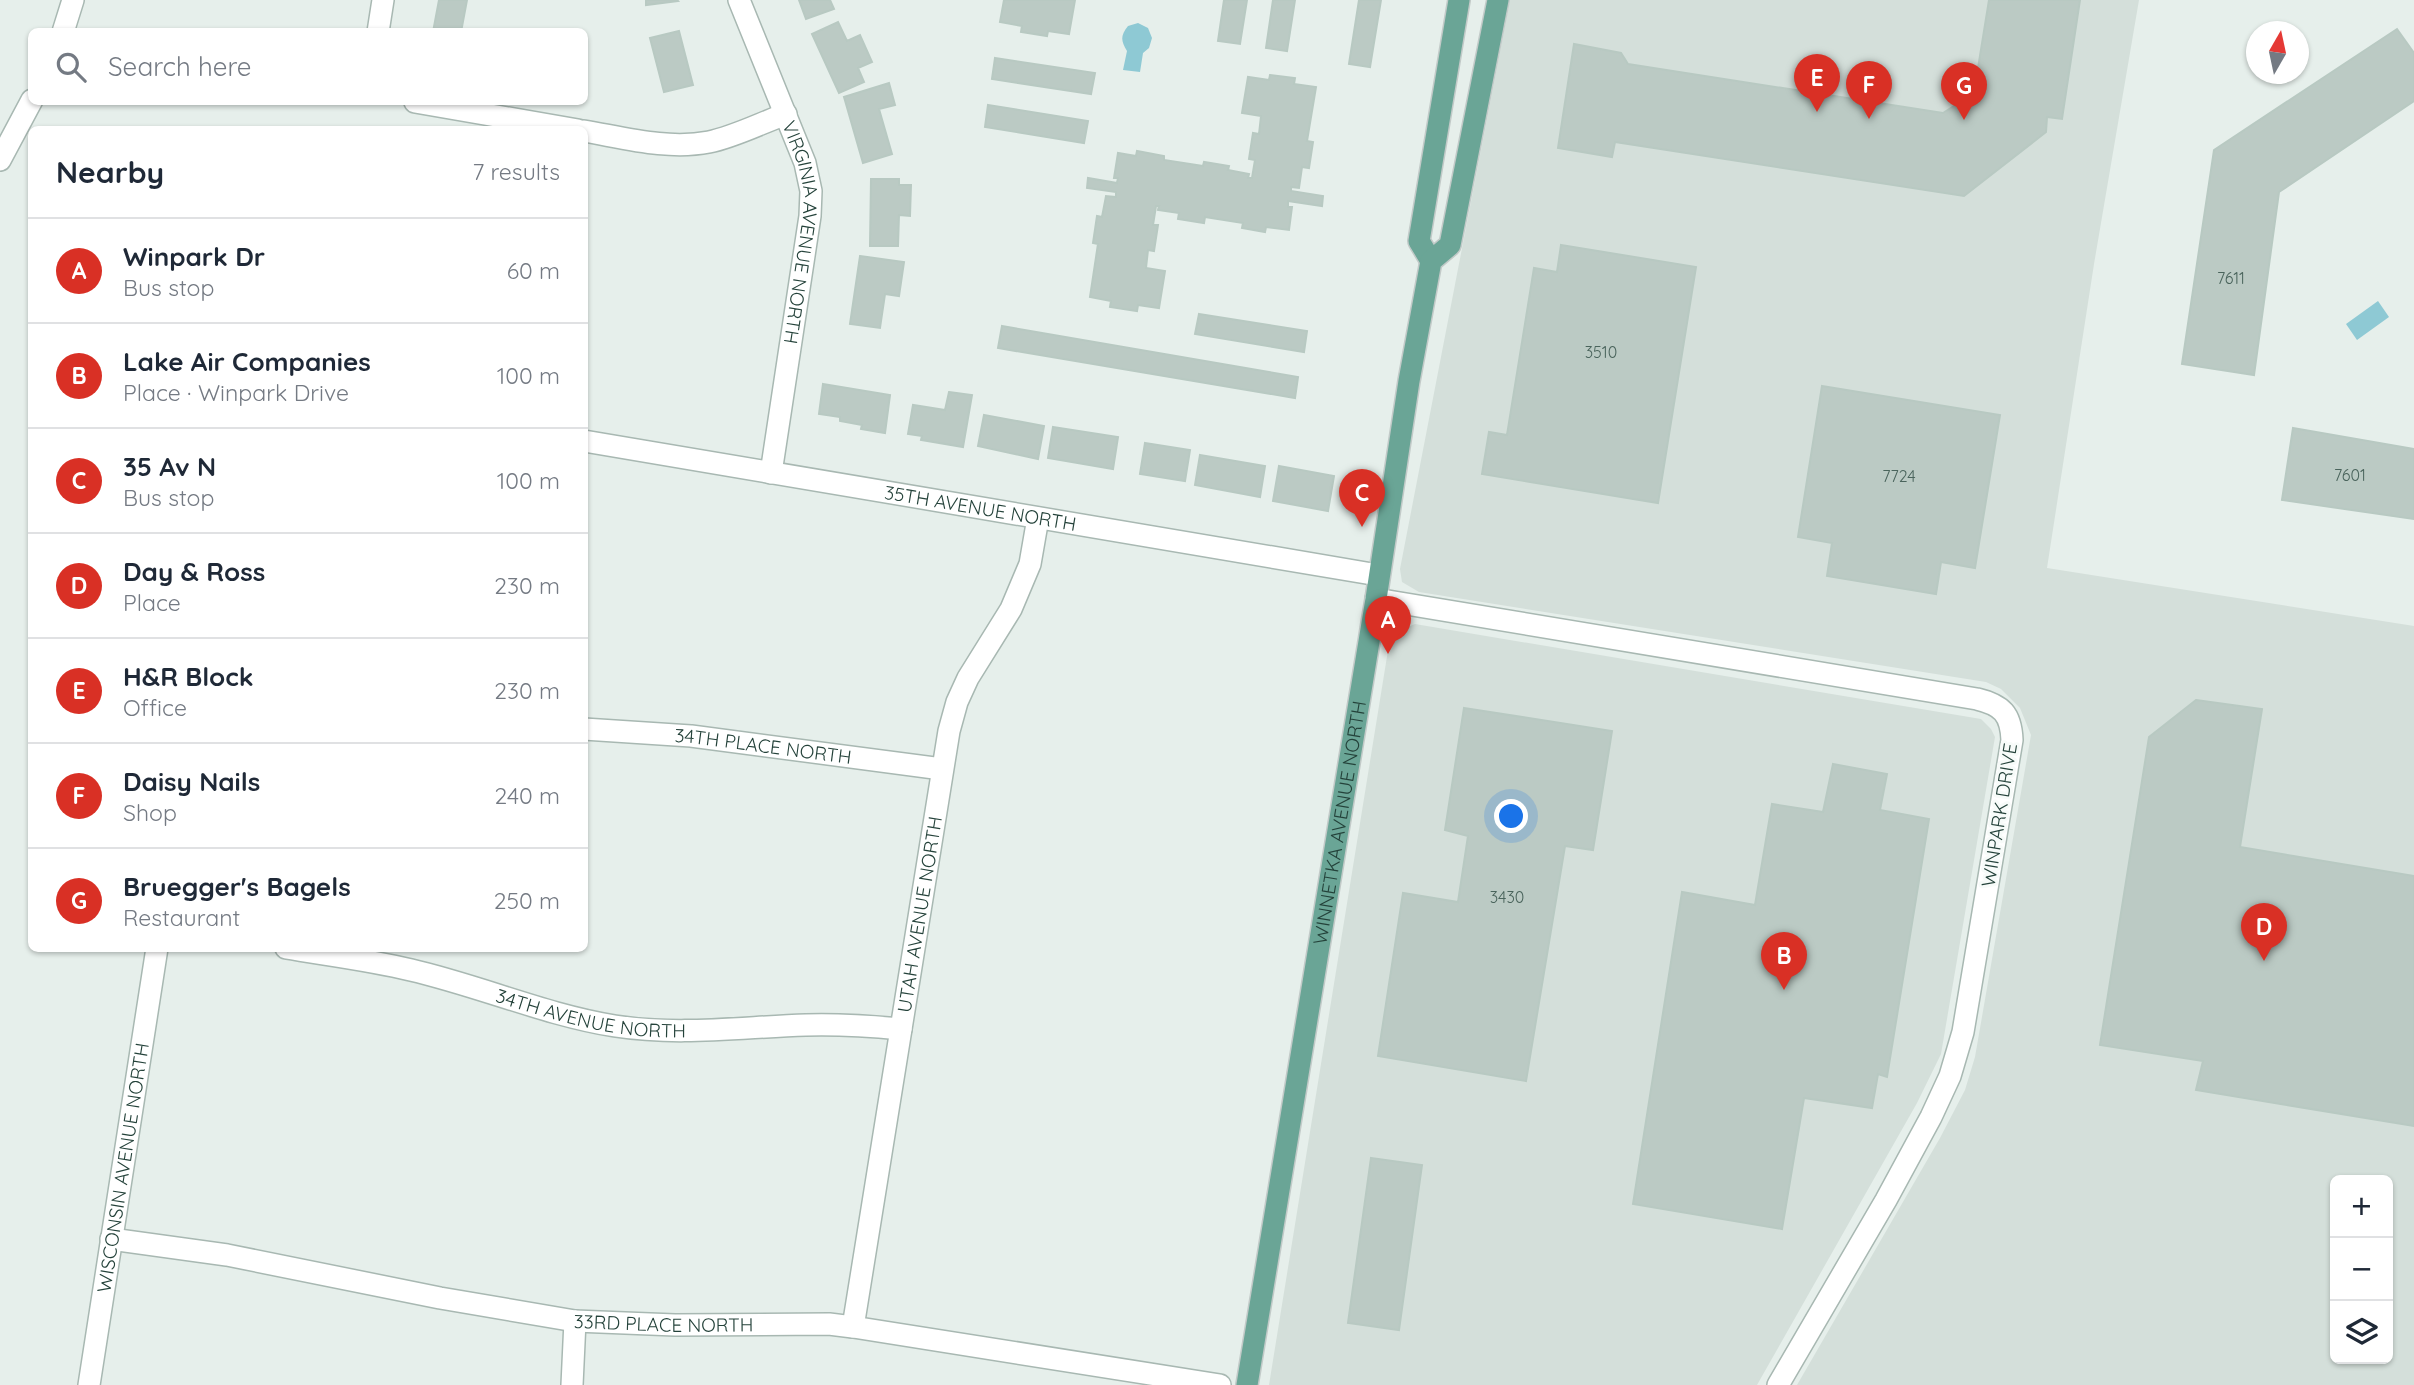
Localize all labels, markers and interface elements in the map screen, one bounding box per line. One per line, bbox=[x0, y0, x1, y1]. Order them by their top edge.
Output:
north arrow bbox=[2246, 21, 2309, 84]
search box bbox=[28, 28, 588, 105]
icon: search bbox=[52, 48, 90, 86]
text: Search here bbox=[108, 50, 252, 83]
pin: E bbox=[1794, 54, 1840, 112]
pin: F bbox=[1846, 61, 1892, 119]
pin: G bbox=[1941, 62, 1987, 120]
street label: VIRGINIA AVENUE NORTH bbox=[777, 117, 824, 346]
text: Nearby bbox=[56, 153, 164, 191]
text: 7 results bbox=[472, 157, 560, 186]
text: Winpark Dr bbox=[123, 240, 265, 273]
text: A bbox=[72, 256, 86, 285]
text: 60 m bbox=[507, 256, 560, 285]
house number: 7611 bbox=[2217, 268, 2245, 288]
text: Bus stop bbox=[123, 273, 214, 302]
house number: 3510 bbox=[1585, 342, 1617, 362]
text: Lake Air Companies bbox=[123, 345, 371, 378]
text: B bbox=[71, 361, 87, 390]
text: 100 m bbox=[497, 361, 560, 390]
text: Place · Winpark Drive bbox=[123, 378, 349, 407]
text: 35 Av N bbox=[123, 450, 216, 483]
house number: 7601 bbox=[2334, 465, 2366, 485]
text: C bbox=[72, 466, 86, 495]
text: 100 m bbox=[497, 466, 560, 495]
house number: 7724 bbox=[1882, 466, 1916, 486]
pin: C bbox=[1339, 469, 1385, 527]
street label: 35TH AVENUE NORTH bbox=[883, 480, 1078, 536]
text: Bus stop bbox=[123, 483, 214, 512]
text: Day & Ross bbox=[123, 555, 265, 588]
text: D bbox=[71, 571, 87, 600]
text: 230 m bbox=[494, 571, 560, 600]
text: Place bbox=[123, 588, 181, 617]
pin: A bbox=[1365, 596, 1411, 654]
text: H&R Block bbox=[123, 660, 254, 693]
text: E bbox=[72, 676, 86, 705]
text: 230 m bbox=[494, 676, 560, 705]
text: Office bbox=[123, 693, 187, 722]
street label: WINNETKA AVENUE NORTH bbox=[1307, 699, 1371, 946]
street label: 34TH PLACE NORTH bbox=[674, 723, 853, 769]
street label: WINPARK DRIVE bbox=[1976, 741, 2022, 889]
text: Daisy Nails bbox=[123, 765, 260, 798]
text: F bbox=[73, 781, 85, 810]
text: 240 m bbox=[495, 781, 560, 810]
text: Shop bbox=[123, 798, 177, 827]
your location bbox=[1494, 799, 1528, 833]
street label: UTAH AVENUE NORTH bbox=[892, 814, 947, 1014]
text: Bruegger's Bagels bbox=[123, 870, 351, 903]
text: G bbox=[71, 886, 87, 915]
text: 250 m bbox=[494, 886, 560, 915]
house number: 3430 bbox=[1490, 887, 1524, 907]
text: Restaurant bbox=[123, 903, 240, 932]
pin: D bbox=[2241, 903, 2287, 961]
pin: B bbox=[1761, 932, 1807, 990]
street label: 34TH AVENUE NORTH bbox=[493, 983, 686, 1043]
street label: WISCONSIN AVENUE NORTH bbox=[92, 1041, 154, 1294]
map controls bbox=[2330, 1175, 2393, 1364]
button: + bbox=[2330, 1175, 2393, 1238]
button: − bbox=[2330, 1238, 2393, 1301]
button: layers bbox=[2330, 1301, 2393, 1364]
street label: 33RD PLACE NORTH bbox=[573, 1309, 753, 1337]

